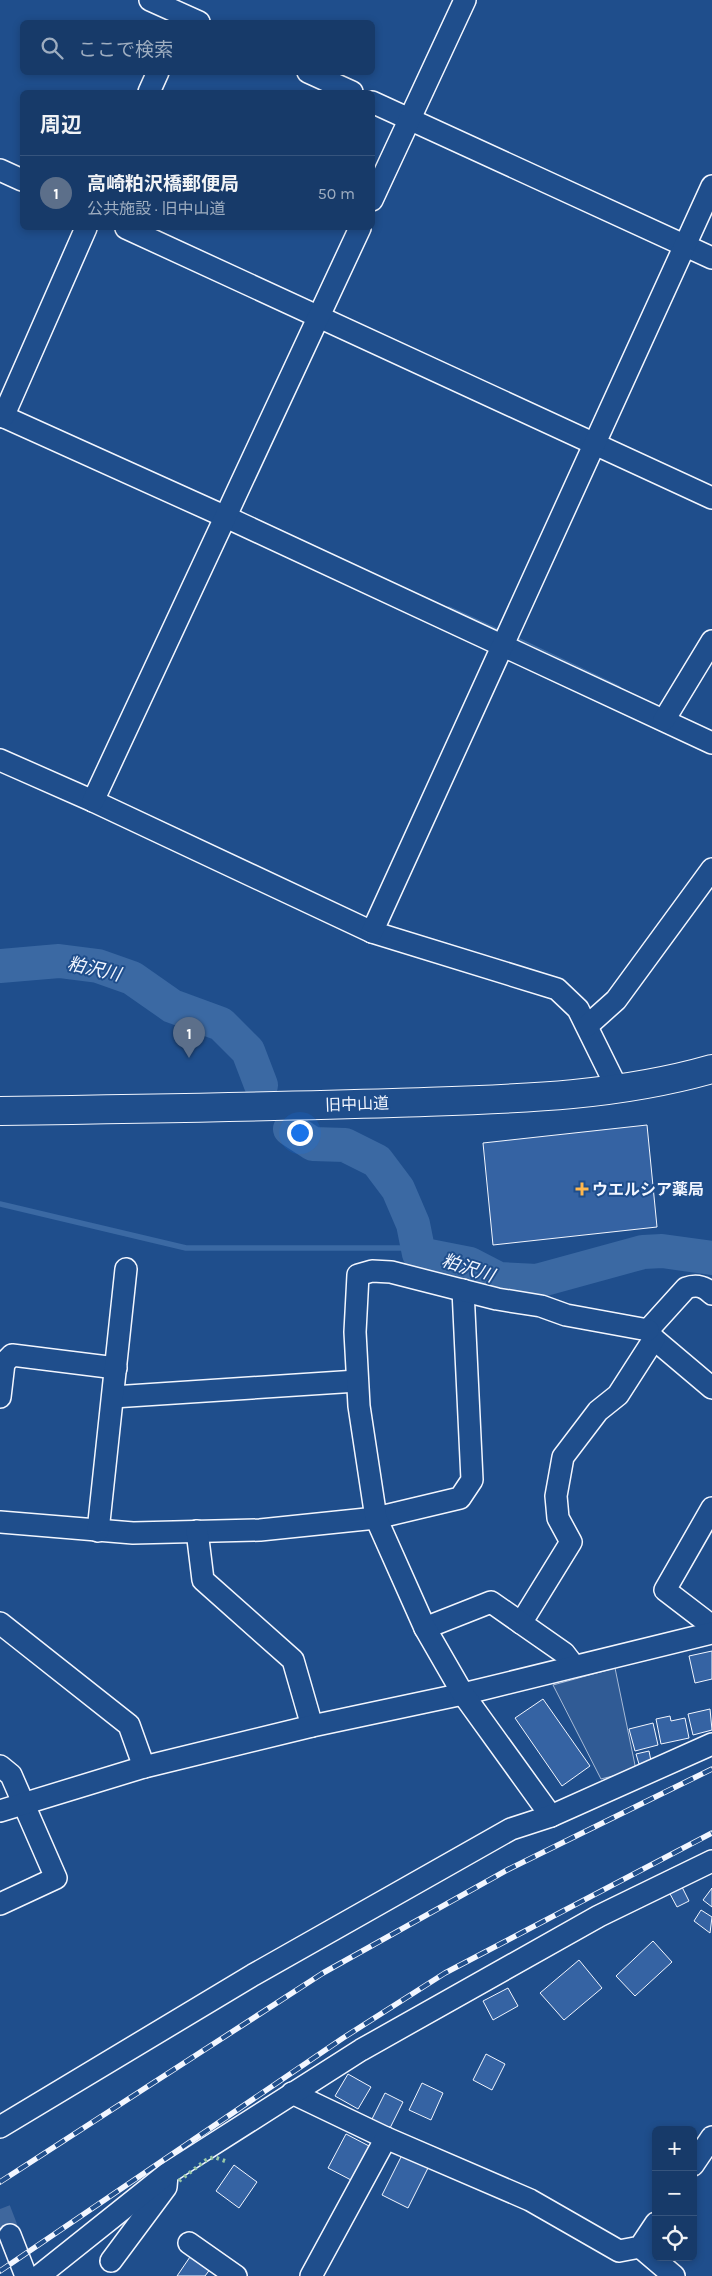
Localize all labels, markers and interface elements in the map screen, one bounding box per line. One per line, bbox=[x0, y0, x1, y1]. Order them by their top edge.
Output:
search box bbox=[20, 20, 375, 75]
icon: search bbox=[38, 34, 66, 62]
text: ここで検索 bbox=[78, 39, 173, 61]
text: 周辺 bbox=[40, 113, 82, 137]
text: 高崎粕沢橋郵便局 bbox=[87, 173, 239, 195]
text: 1 bbox=[53, 184, 59, 203]
text: 50 m bbox=[318, 184, 355, 203]
text: 公共施設 · 旧中山道 bbox=[87, 199, 225, 218]
water label: 粕沢川 bbox=[65, 952, 125, 986]
pin: 1 bbox=[173, 1017, 205, 1058]
street label: 旧中山道 bbox=[325, 1093, 389, 1115]
your location bbox=[287, 1120, 313, 1146]
place label: ウエルシア薬局 bbox=[592, 1180, 704, 1199]
marker: ウエルシア薬局 bbox=[576, 1183, 588, 1195]
water label: 粕沢川 bbox=[439, 1249, 499, 1287]
map controls bbox=[652, 2126, 697, 2261]
button: + bbox=[652, 2126, 697, 2171]
button: − bbox=[652, 2171, 697, 2216]
button: locate bbox=[652, 2216, 697, 2261]

